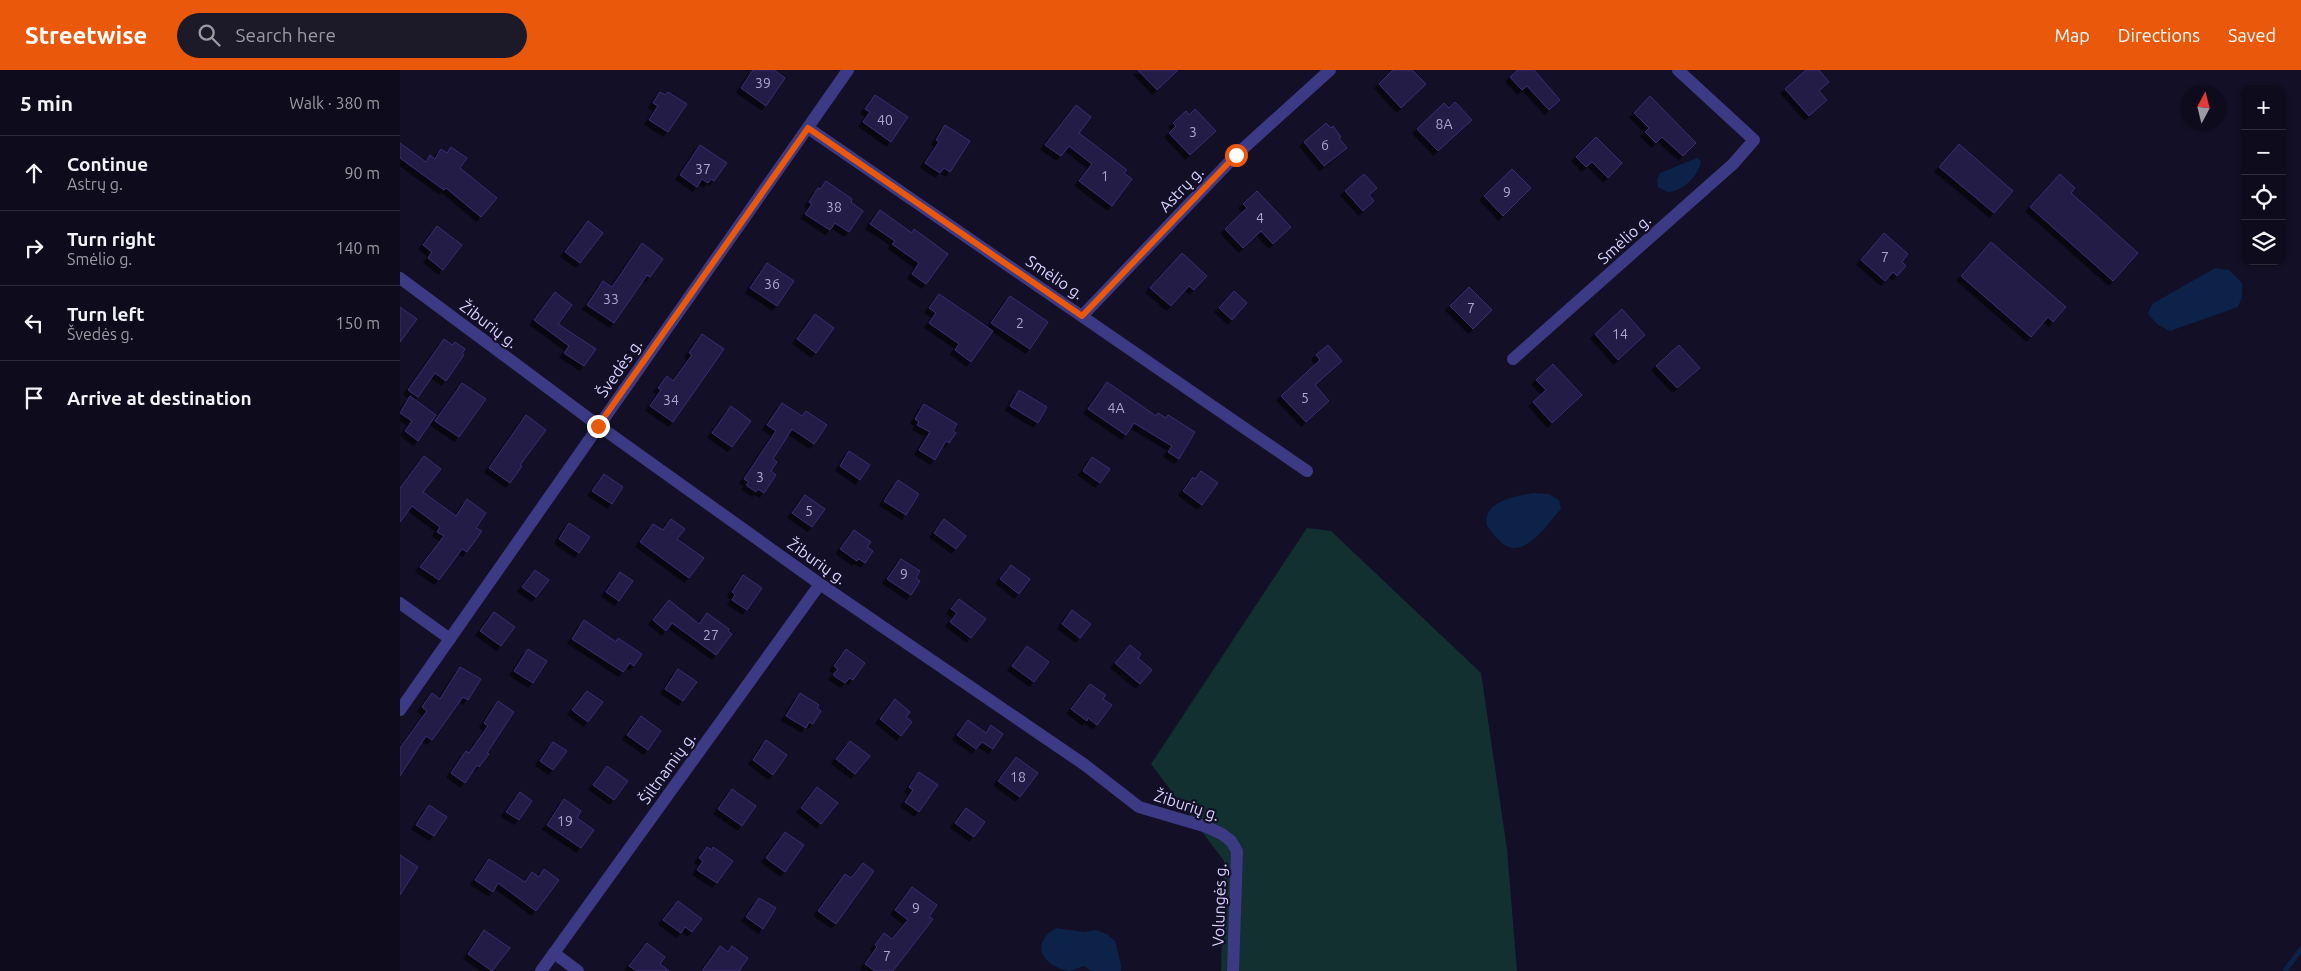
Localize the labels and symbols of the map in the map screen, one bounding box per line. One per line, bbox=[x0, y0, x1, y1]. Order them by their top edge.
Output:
house number: 39 bbox=[755, 75, 771, 91]
north arrow bbox=[2181, 85, 2226, 130]
house number: 40 bbox=[877, 112, 893, 128]
house number: 8A bbox=[1436, 116, 1453, 132]
house number: 3 bbox=[1189, 124, 1197, 140]
house number: 6 bbox=[1321, 137, 1329, 153]
route start bbox=[1225, 144, 1248, 167]
house number: 37 bbox=[695, 161, 711, 177]
street label: Astrų g. bbox=[1155, 163, 1207, 215]
house number: 1 bbox=[1101, 168, 1109, 184]
house number: 9 bbox=[1503, 184, 1511, 200]
house number: 38 bbox=[826, 199, 842, 215]
house number: 4 bbox=[1256, 210, 1264, 226]
street label: Smėlio g. bbox=[1594, 210, 1654, 268]
house number: 7 bbox=[1881, 249, 1889, 265]
street label: Smėlio g. bbox=[1023, 251, 1087, 303]
house number: 36 bbox=[764, 276, 780, 292]
house number: 33 bbox=[603, 291, 619, 307]
street label: Žiburių g. bbox=[457, 296, 522, 351]
house number: 7 bbox=[1467, 300, 1475, 316]
house number: 2 bbox=[1016, 315, 1024, 331]
house number: 14 bbox=[1612, 326, 1628, 342]
street label: Švedės g. bbox=[592, 335, 646, 401]
house number: 5 bbox=[1301, 390, 1309, 406]
house number: 34 bbox=[663, 392, 679, 408]
house number: 4A bbox=[1108, 400, 1125, 416]
route end bbox=[587, 415, 610, 438]
house number: 3 bbox=[756, 469, 764, 485]
house number: 5 bbox=[805, 503, 813, 519]
street label: Žiburių g. bbox=[784, 533, 850, 588]
house number: 9 bbox=[900, 566, 908, 582]
house number: 27 bbox=[703, 627, 719, 643]
street label: Šiltnamių g. bbox=[634, 728, 699, 807]
house number: 18 bbox=[1010, 769, 1026, 785]
street label: Žiburių g. bbox=[1152, 785, 1222, 824]
house number: 19 bbox=[557, 813, 573, 829]
street label: Volungės g. bbox=[1209, 863, 1229, 947]
house number: 9 bbox=[912, 900, 920, 916]
house number: 7 bbox=[883, 948, 891, 964]

